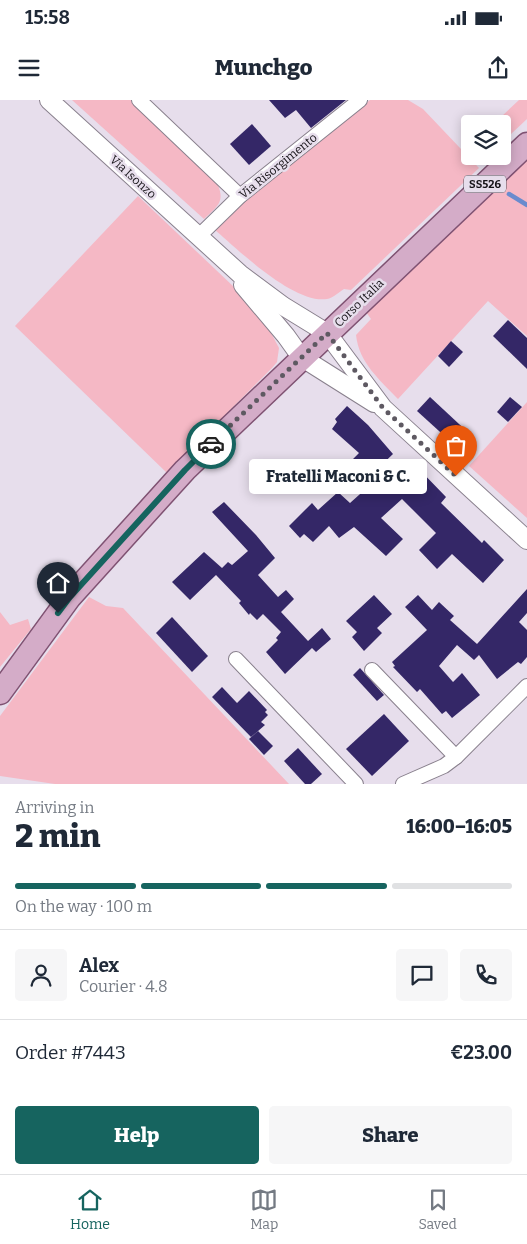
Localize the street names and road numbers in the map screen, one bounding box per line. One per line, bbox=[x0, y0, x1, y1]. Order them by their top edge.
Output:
street label: Via Risorgimento bbox=[236, 130, 320, 202]
street label: Via Isonzo bbox=[107, 153, 159, 201]
road number: SS526 bbox=[464, 176, 506, 192]
street label: Corso Italia bbox=[331, 276, 387, 330]

